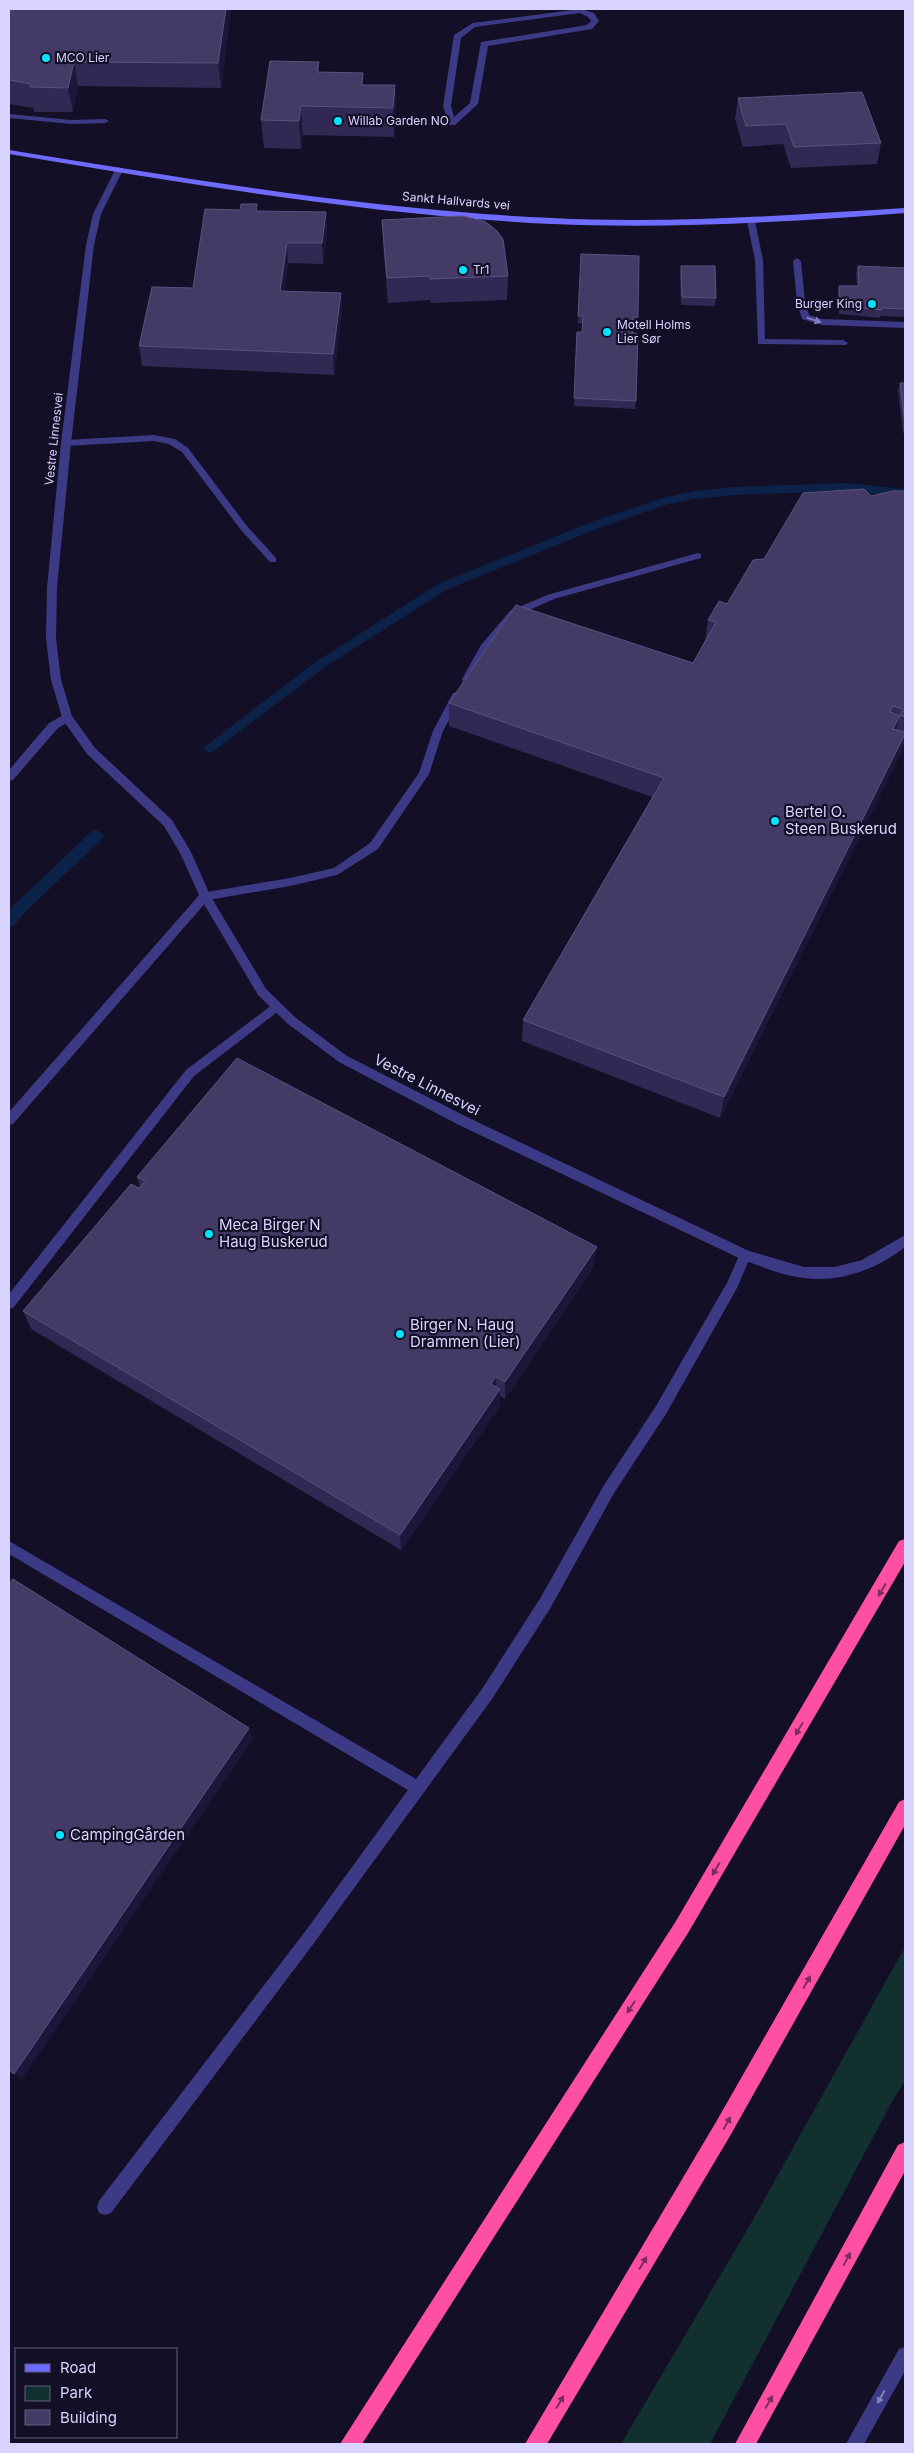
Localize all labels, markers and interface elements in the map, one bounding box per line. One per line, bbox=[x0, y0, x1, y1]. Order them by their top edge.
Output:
place label: MCO Lier bbox=[56, 50, 110, 65]
marker: MCO Lier bbox=[40, 52, 52, 64]
place label: Willab Garden NO bbox=[348, 113, 449, 128]
marker: Willab Garden NO bbox=[332, 115, 344, 127]
street label: Sankt Hallvards vei bbox=[402, 188, 511, 213]
place label: Tr1 bbox=[473, 262, 489, 277]
marker: Tr1 bbox=[457, 264, 469, 276]
place label: Burger King bbox=[795, 296, 862, 311]
marker: Burger King bbox=[866, 298, 878, 310]
one-way arrow bbox=[806, 316, 821, 324]
place label: Motell Holms Lier Sør bbox=[617, 317, 691, 346]
marker: Motell Holms Lier Sør bbox=[601, 326, 613, 338]
street label: Vestre Linnesvei bbox=[41, 392, 66, 486]
place label: Bertel O. Steen Buskerud bbox=[785, 802, 897, 838]
marker: Bertel O. Steen Buskerud bbox=[769, 815, 781, 827]
street label: Vestre Linnesvei bbox=[371, 1050, 483, 1119]
place label: Meca Birger N Haug Buskerud bbox=[219, 1215, 328, 1251]
marker: Meca Birger N Haug Buskerud bbox=[203, 1228, 215, 1240]
place label: Birger N. Haug Drammen (Lier) bbox=[410, 1315, 520, 1351]
marker: Birger N. Haug Drammen (Lier) bbox=[394, 1328, 406, 1340]
one-way arrow bbox=[877, 1583, 886, 1596]
one-way arrow bbox=[795, 1722, 803, 1737]
place label: CampingGården bbox=[70, 1825, 185, 1844]
marker: CampingGården bbox=[54, 1829, 66, 1841]
one-way arrow bbox=[712, 1863, 721, 1876]
one-way arrow bbox=[803, 1976, 812, 1989]
one-way arrow bbox=[626, 2001, 635, 2014]
one-way arrow bbox=[722, 2117, 731, 2130]
one-way arrow bbox=[843, 2252, 851, 2267]
one-way arrow bbox=[639, 2256, 648, 2269]
legend bbox=[15, 2348, 178, 2438]
text: Road bbox=[60, 2358, 96, 2377]
text: Park bbox=[60, 2383, 93, 2402]
one-way arrow bbox=[877, 2391, 886, 2404]
one-way arrow bbox=[765, 2395, 773, 2409]
one-way arrow bbox=[555, 2396, 564, 2409]
text: Building bbox=[60, 2408, 117, 2427]

